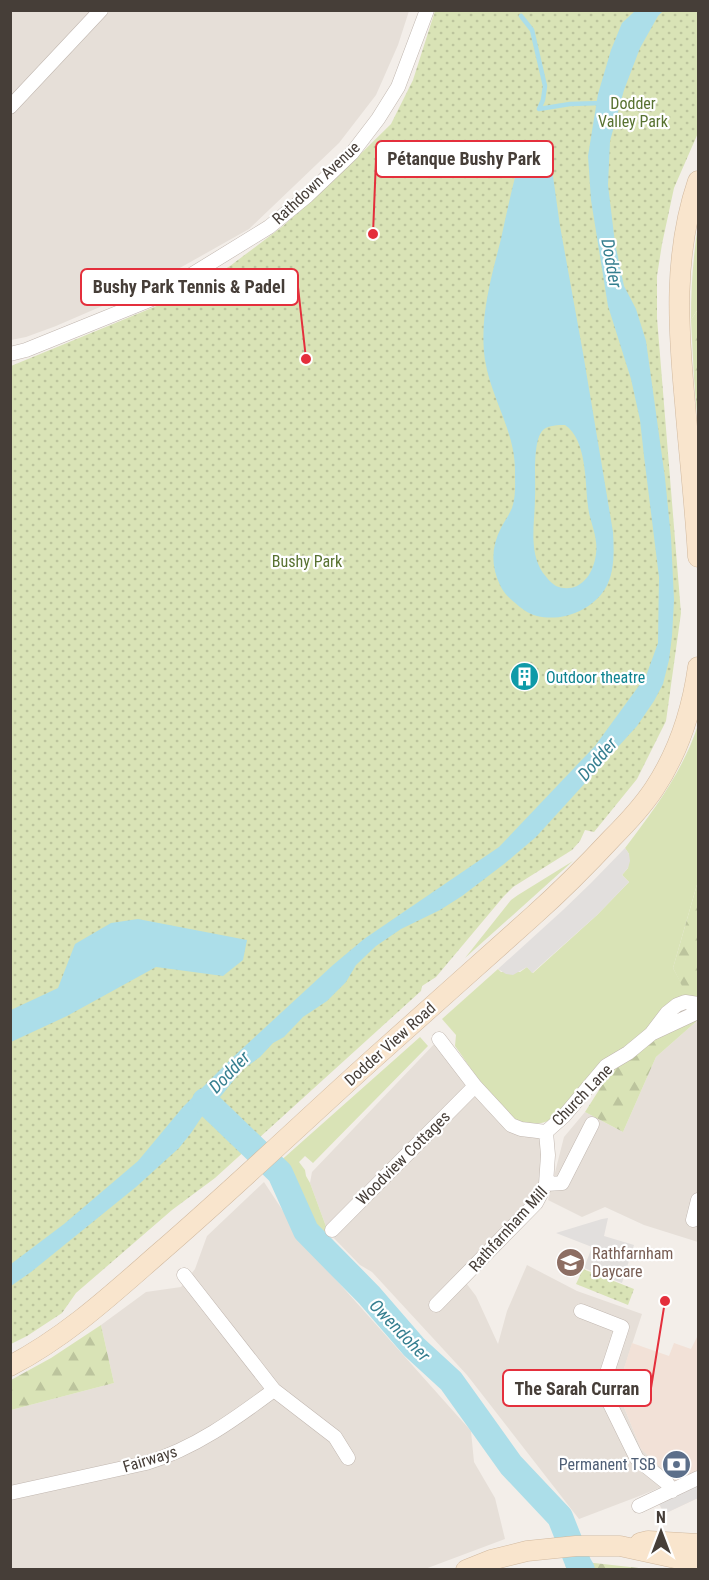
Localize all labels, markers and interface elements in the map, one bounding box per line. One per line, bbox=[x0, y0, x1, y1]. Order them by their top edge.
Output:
park label: Dodder Valley Park bbox=[598, 94, 669, 131]
street label: Rathdown Avenue bbox=[268, 138, 364, 228]
callout: Pétanque Bushy Park bbox=[376, 141, 553, 177]
text: Pétanque Bushy Park bbox=[387, 148, 541, 169]
water label: Dodder bbox=[597, 237, 627, 290]
callout: Bushy Park Tennis & Padel bbox=[81, 269, 298, 305]
text: Bushy Park Tennis & Padel bbox=[93, 276, 285, 297]
park label: Bushy Park bbox=[272, 552, 343, 571]
building icon: Outdoor theatre bbox=[509, 661, 541, 693]
place label: Outdoor theatre bbox=[546, 668, 645, 687]
water label: Dodder bbox=[573, 733, 622, 785]
street label: Dodder View Road bbox=[341, 998, 439, 1090]
water label: Dodder bbox=[204, 1046, 254, 1097]
street label: Church Lane bbox=[548, 1060, 616, 1130]
street label: Woodview Cottages bbox=[352, 1107, 454, 1209]
street label: Rathfarnham Mill bbox=[465, 1182, 551, 1276]
place label: Rathfarnham Daycare bbox=[592, 1244, 673, 1281]
school or university icon: Rathfarnham Daycare bbox=[555, 1246, 587, 1278]
water label: Owendoher bbox=[365, 1295, 435, 1366]
callout: The Sarah Curran bbox=[503, 1370, 651, 1406]
text: The Sarah Curran bbox=[515, 1378, 639, 1399]
street label: Fairways bbox=[121, 1442, 179, 1476]
bank icon: Permanent TSB bbox=[661, 1448, 693, 1480]
place label: Permanent TSB bbox=[559, 1455, 656, 1474]
north arrow bbox=[631, 1502, 691, 1562]
text: N bbox=[656, 1508, 666, 1527]

